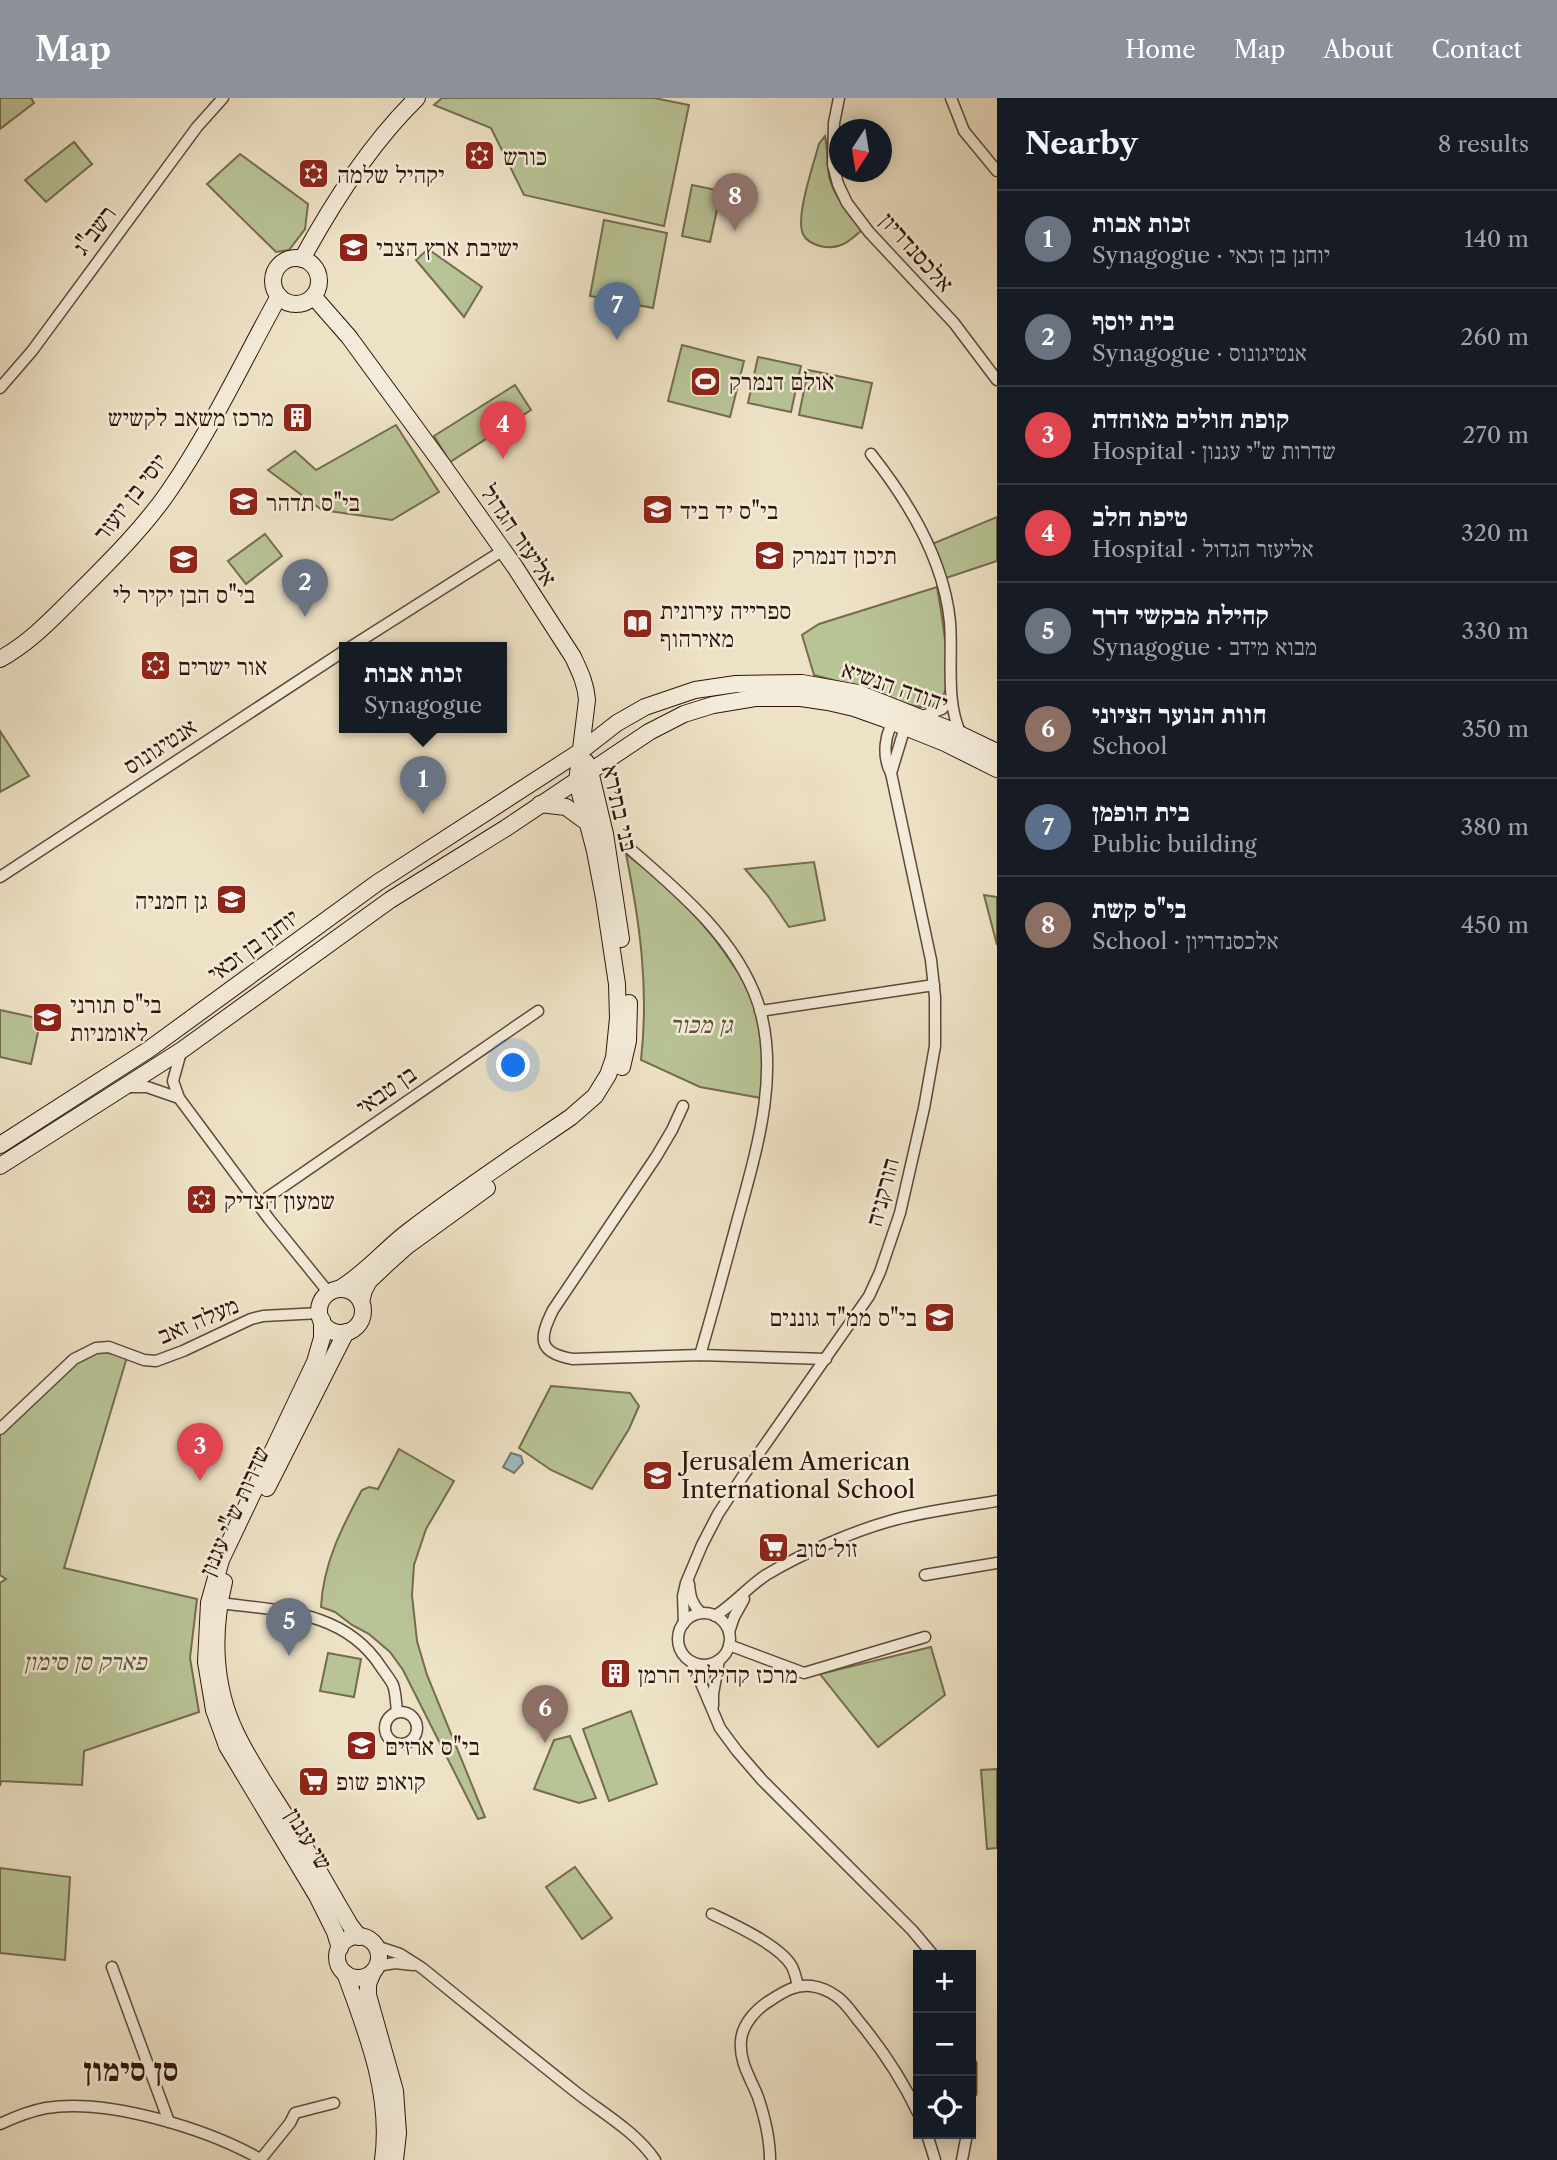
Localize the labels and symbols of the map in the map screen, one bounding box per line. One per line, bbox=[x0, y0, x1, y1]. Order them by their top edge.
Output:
north arrow bbox=[829, 119, 892, 182]
synagogue icon: כורש bbox=[463, 139, 497, 173]
place label: כורש bbox=[503, 142, 547, 171]
synagogue icon: יקהיל שלמה bbox=[297, 157, 331, 191]
place label: יקהיל שלמה bbox=[337, 160, 445, 189]
pin: 8 bbox=[712, 173, 758, 231]
street label: רשב"ג bbox=[66, 199, 122, 261]
street label: אלכסנדריון bbox=[874, 206, 960, 298]
school or university icon: ישיבת ארץ הצבי bbox=[336, 230, 370, 264]
place label: ישיבת ארץ הצבי bbox=[376, 233, 519, 262]
pin: 7 bbox=[594, 282, 640, 340]
sports icon: אולם דנמרק bbox=[689, 364, 723, 398]
place label: אולם דנמרק bbox=[729, 367, 834, 396]
building icon: מרכז משאב לקשיש bbox=[280, 400, 314, 434]
pin: 4 bbox=[480, 401, 526, 459]
place label: מרכז משאב לקשיש bbox=[108, 403, 274, 432]
street label: יוסי בן יועזר bbox=[87, 447, 173, 547]
street label: אליעזר הגדול bbox=[474, 479, 564, 591]
school or university icon: בי"ס תדהר bbox=[226, 485, 260, 519]
place label: בי"ס תדהר bbox=[266, 488, 360, 517]
school or university icon: בי"ס יד ביד bbox=[640, 493, 674, 527]
place label: בי"ס יד ביד bbox=[680, 496, 778, 525]
school or university icon: תיכון דנמרק bbox=[752, 538, 786, 572]
place label: תיכון דנמרק bbox=[792, 541, 897, 570]
school or university icon: בי"ס הבן יקיר לי bbox=[167, 543, 201, 577]
pin: 2 bbox=[282, 559, 328, 617]
place label: בי"ס הבן יקיר לי bbox=[113, 580, 255, 609]
place label: ספרייה עירונית מאירהוף bbox=[660, 596, 792, 653]
library icon: ספרייה עירונית מאירהוף bbox=[620, 607, 654, 641]
synagogue icon: אור ישרים bbox=[138, 649, 172, 683]
place label: אור ישרים bbox=[178, 652, 267, 681]
street label: יהודה הנשיא bbox=[838, 654, 952, 718]
street label: אנטיגונוס bbox=[118, 712, 202, 780]
pin: 1 bbox=[400, 756, 446, 814]
street label: בני בתירא bbox=[596, 762, 644, 854]
school or university icon: גן חמניה bbox=[214, 883, 248, 917]
place label: גן חמניה bbox=[135, 886, 208, 915]
street label: יוחנן בן זכאי bbox=[202, 902, 304, 988]
place label: בי"ס תורני לאומניות bbox=[70, 990, 162, 1047]
school or university icon: בי"ס תורני לאומניות bbox=[30, 1001, 64, 1035]
park label: גן מכור bbox=[670, 1010, 734, 1039]
your location bbox=[496, 1048, 530, 1082]
street label: בן טבאי bbox=[350, 1059, 422, 1121]
street label: הורקניה bbox=[859, 1154, 905, 1230]
synagogue icon: שמעון הצדיק bbox=[184, 1183, 218, 1217]
place label: שמעון הצדיק bbox=[224, 1186, 335, 1215]
street label: מעלה זאב bbox=[153, 1290, 243, 1350]
school or university icon: בי"ס ממ"ד גוננים bbox=[923, 1300, 957, 1334]
place label: בי"ס ממ"ד גוננים bbox=[769, 1303, 917, 1332]
pin: 3 bbox=[177, 1423, 223, 1481]
street label: שדרות ש"י עגנון bbox=[192, 1441, 276, 1581]
place label: Jerusalem American International School bbox=[677, 1447, 915, 1504]
school or university icon: Jerusalem American International School bbox=[641, 1458, 675, 1492]
supermarket icon: זול טוב bbox=[756, 1531, 790, 1565]
place label: זול טוב bbox=[796, 1534, 858, 1563]
pin: 5 bbox=[266, 1598, 312, 1656]
park label: פארק סן סימון bbox=[24, 1647, 148, 1676]
building icon: מרכז קהילתי הרמן bbox=[598, 1657, 632, 1691]
place label: מרכז קהילתי הרמן bbox=[638, 1660, 798, 1689]
pin: 6 bbox=[522, 1685, 568, 1743]
school or university icon: בי"ס ארזים bbox=[345, 1729, 379, 1763]
place label: בי"ס ארזים bbox=[385, 1732, 480, 1761]
supermarket icon: קואופ שופ bbox=[296, 1764, 330, 1798]
place label: קואופ שופ bbox=[336, 1767, 426, 1796]
street label: שי עגנון bbox=[279, 1803, 339, 1875]
district label: סן סימון bbox=[83, 2050, 179, 2089]

